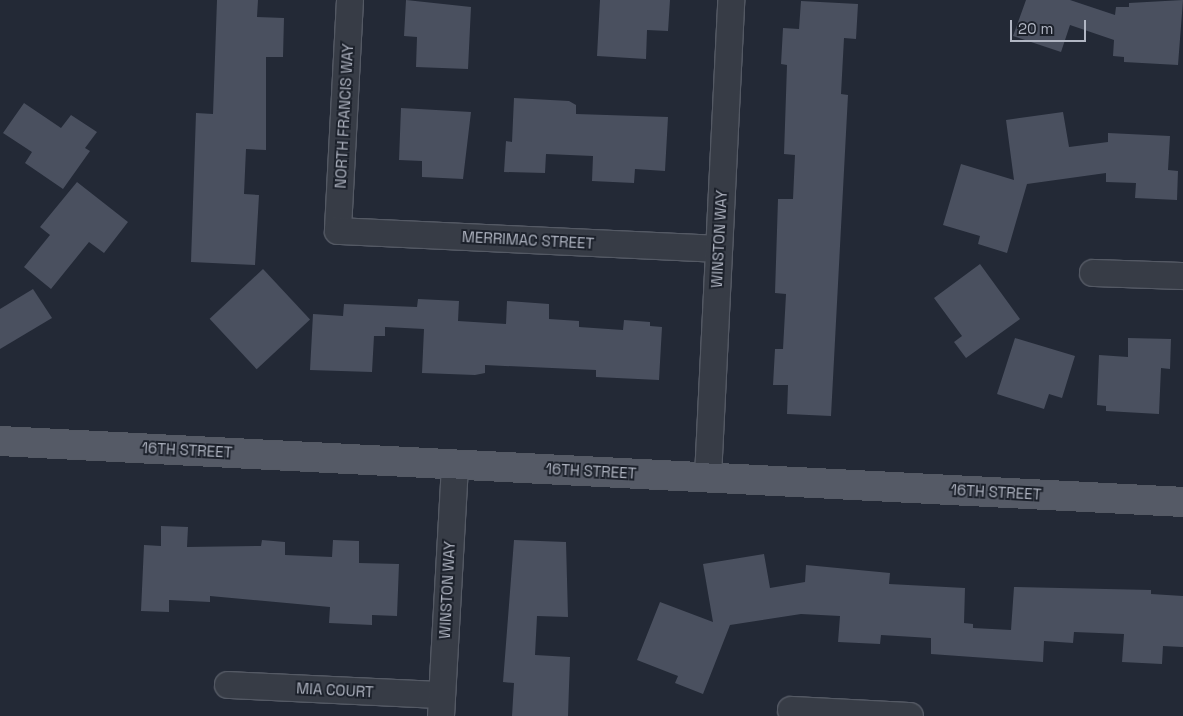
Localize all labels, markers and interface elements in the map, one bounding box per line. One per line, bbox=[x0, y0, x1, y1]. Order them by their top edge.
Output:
scale bar bbox=[1013, 10, 1089, 42]
text: 20 m bbox=[1018, 19, 1053, 38]
street label: NORTH FRANCIS WAY bbox=[331, 43, 357, 189]
street label: WINSTON WAY bbox=[707, 190, 731, 288]
street label: MERRIMAC STREET bbox=[461, 228, 595, 252]
street label: 16TH STREET bbox=[141, 439, 233, 461]
street label: 16TH STREET bbox=[545, 460, 637, 482]
street label: 16TH STREET bbox=[950, 481, 1042, 503]
street label: WINSTON WAY bbox=[435, 541, 459, 639]
street label: MIA COURT bbox=[296, 679, 374, 701]

